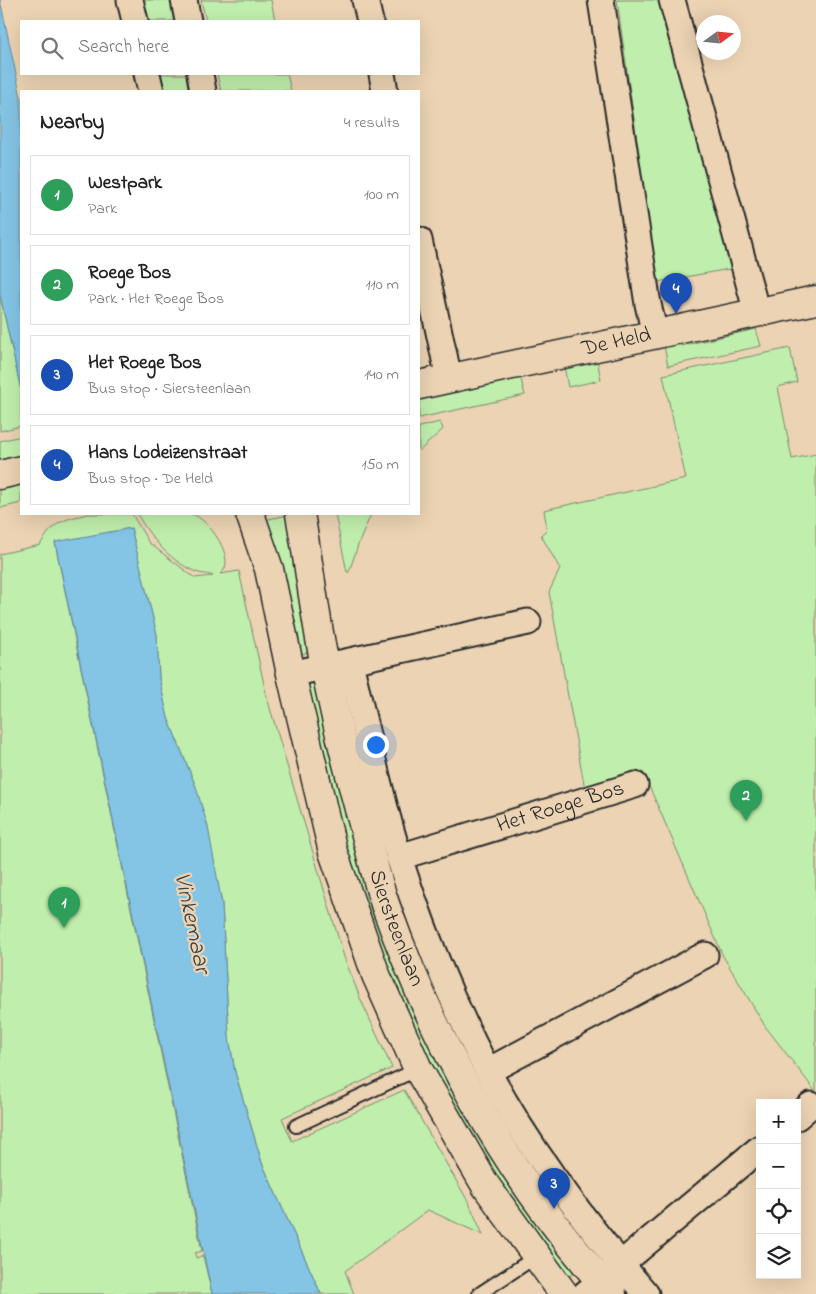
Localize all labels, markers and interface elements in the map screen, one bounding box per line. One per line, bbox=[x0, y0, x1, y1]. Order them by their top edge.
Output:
north arrow bbox=[696, 15, 741, 60]
search box bbox=[20, 20, 420, 75]
icon: search bbox=[38, 34, 66, 62]
text: Search here bbox=[78, 34, 169, 61]
text: Nearby bbox=[40, 108, 104, 138]
text: 4 results bbox=[344, 111, 400, 135]
text: Westpark bbox=[88, 170, 162, 197]
text: 1 bbox=[54, 183, 60, 207]
text: 100 m bbox=[364, 183, 399, 207]
text: Park bbox=[88, 197, 117, 221]
text: Roege Bos bbox=[88, 260, 171, 287]
text: 2 bbox=[53, 273, 61, 297]
text: 110 m bbox=[365, 273, 399, 297]
pin: 4 bbox=[660, 273, 692, 314]
text: Park · Het Roege Bos bbox=[88, 287, 224, 311]
street label: De Held bbox=[578, 320, 654, 366]
text: Het Roege Bos bbox=[88, 350, 202, 377]
text: 3 bbox=[54, 363, 60, 387]
text: 140 m bbox=[364, 363, 399, 387]
text: Bus stop · Siersteenlaan bbox=[88, 377, 251, 401]
text: Hans Lodeizenstraat bbox=[88, 440, 247, 467]
text: 4 bbox=[54, 453, 60, 477]
text: 150 m bbox=[361, 453, 399, 477]
text: Bus stop · De Held bbox=[88, 467, 213, 491]
your location bbox=[363, 732, 389, 758]
street label: Het Roege Bos bbox=[493, 773, 628, 842]
pin: 2 bbox=[730, 780, 762, 821]
street label: Siersteenlaan bbox=[360, 867, 432, 992]
water label: Vinkemaar bbox=[163, 870, 219, 979]
pin: 1 bbox=[48, 887, 80, 928]
map controls bbox=[756, 1099, 801, 1279]
button: + bbox=[756, 1099, 801, 1144]
button: − bbox=[756, 1144, 801, 1189]
pin: 3 bbox=[538, 1168, 570, 1209]
button: locate bbox=[756, 1189, 801, 1234]
button: layers bbox=[756, 1234, 801, 1279]

